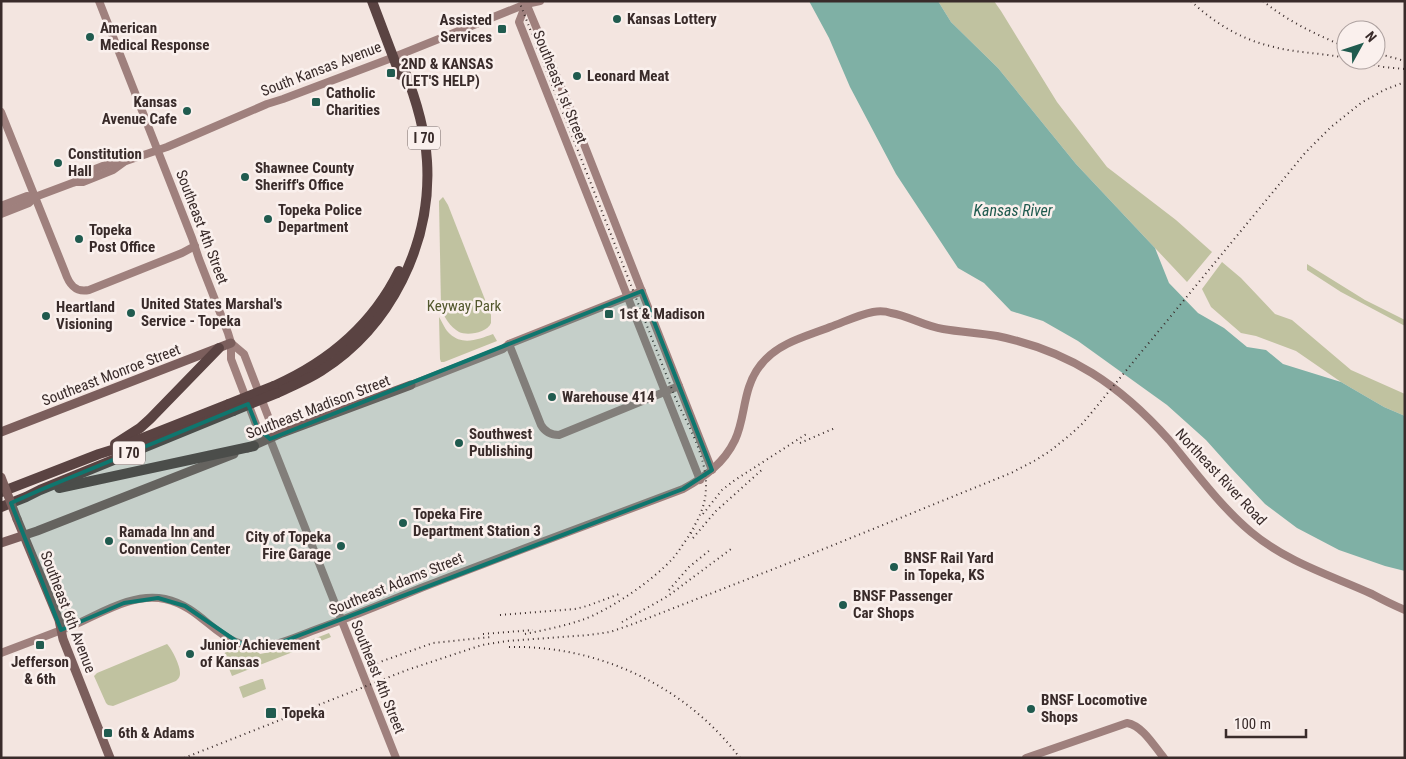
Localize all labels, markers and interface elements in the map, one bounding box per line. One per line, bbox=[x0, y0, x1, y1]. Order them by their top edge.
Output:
place label: Kansas Lottery bbox=[627, 10, 717, 28]
place label: Assisted Services bbox=[440, 11, 492, 46]
marker: Kansas Lottery bbox=[611, 13, 623, 25]
place label: American Medical Response bbox=[100, 19, 210, 54]
north arrow bbox=[1336, 20, 1386, 70]
marker: Assisted Services bbox=[496, 23, 508, 35]
street label: Southeast 1st Street bbox=[529, 28, 591, 146]
text: N bbox=[1362, 28, 1380, 45]
marker: American Medical Response bbox=[84, 31, 96, 43]
street label: South Kansas Avenue bbox=[258, 38, 384, 100]
place label: 2ND & KANSAS (LET'S HELP) bbox=[401, 55, 493, 90]
marker: 2ND & KANSAS (LET'S HELP) bbox=[385, 67, 397, 79]
place label: Leonard Meat bbox=[587, 67, 670, 85]
marker: Leonard Meat bbox=[571, 70, 583, 82]
place label: Catholic Charities bbox=[326, 84, 380, 119]
place label: Kansas Avenue Cafe bbox=[102, 93, 177, 128]
marker: Catholic Charities bbox=[310, 96, 322, 108]
marker: Kansas Avenue Cafe bbox=[181, 105, 193, 117]
road number: I 70 bbox=[408, 126, 440, 150]
place label: Constitution Hall bbox=[68, 145, 142, 180]
marker: Constitution Hall bbox=[52, 157, 64, 169]
place label: Shawnee County Sheriff's Office bbox=[255, 159, 355, 194]
street label: Southeast 4th Street bbox=[172, 167, 232, 287]
marker: Shawnee County Sheriff's Office bbox=[239, 171, 251, 183]
place label: Topeka Police Department bbox=[278, 201, 362, 236]
water label: Kansas River bbox=[974, 201, 1054, 220]
marker: Topeka Police Department bbox=[262, 213, 274, 225]
place label: Topeka Post Office bbox=[89, 221, 155, 256]
marker: Topeka Post Office bbox=[73, 233, 85, 245]
place label: United States Marshal's Service - Topeka bbox=[141, 295, 282, 330]
park label: Keyway Park bbox=[427, 297, 501, 315]
place label: Heartland Visioning bbox=[56, 298, 115, 333]
place label: 1st & Madison bbox=[619, 305, 705, 323]
marker: United States Marshal's Service - Topeka bbox=[125, 307, 137, 319]
marker: 1st & Madison bbox=[603, 308, 615, 320]
marker: Heartland Visioning bbox=[40, 310, 52, 322]
street label: Southeast Monroe Street bbox=[39, 340, 183, 410]
street label: Southeast Madison Street bbox=[243, 371, 393, 443]
place label: Warehouse 414 bbox=[562, 388, 655, 406]
marker: Warehouse 414 bbox=[546, 391, 558, 403]
place label: Southwest Publishing bbox=[469, 425, 533, 460]
street label: Northeast River Road bbox=[1172, 425, 1270, 529]
marker: Southwest Publishing bbox=[453, 437, 465, 449]
road number: I 70 bbox=[113, 442, 145, 464]
place label: Topeka Fire Department Station 3 bbox=[413, 505, 541, 540]
marker: Topeka Fire Department Station 3 bbox=[397, 517, 409, 529]
place label: Ramada Inn and Convention Center bbox=[119, 523, 230, 558]
place label: City of Topeka Fire Garage bbox=[246, 528, 331, 563]
marker: Ramada Inn and Convention Center bbox=[103, 535, 115, 547]
marker: City of Topeka Fire Garage bbox=[335, 540, 347, 552]
street label: Southeast 6th Avenue bbox=[36, 549, 100, 675]
street label: Southeast Adams Street bbox=[326, 549, 466, 619]
place label: BNSF Rail Yard in Topeka, KS bbox=[904, 549, 994, 584]
marker: BNSF Rail Yard in Topeka, KS bbox=[888, 561, 900, 573]
place label: BNSF Passenger Car Shops bbox=[853, 587, 953, 622]
marker: BNSF Passenger Car Shops bbox=[837, 599, 849, 611]
street label: Southeast 4th Street bbox=[347, 618, 409, 736]
place label: Junior Achievement of Kansas bbox=[200, 636, 320, 671]
marker: Jefferson & 6th bbox=[34, 639, 46, 651]
marker: Junior Achievement of Kansas bbox=[184, 648, 196, 660]
place label: Jefferson & 6th bbox=[11, 653, 69, 688]
place label: BNSF Locomotive Shops bbox=[1041, 691, 1147, 726]
marker: BNSF Locomotive Shops bbox=[1025, 703, 1037, 715]
place label: Topeka bbox=[282, 704, 325, 722]
marker: Topeka bbox=[264, 706, 278, 720]
scale bar bbox=[1226, 706, 1306, 738]
text: 100 m bbox=[1234, 715, 1271, 733]
place label: 6th & Adams bbox=[118, 724, 195, 742]
marker: 6th & Adams bbox=[102, 727, 114, 739]

